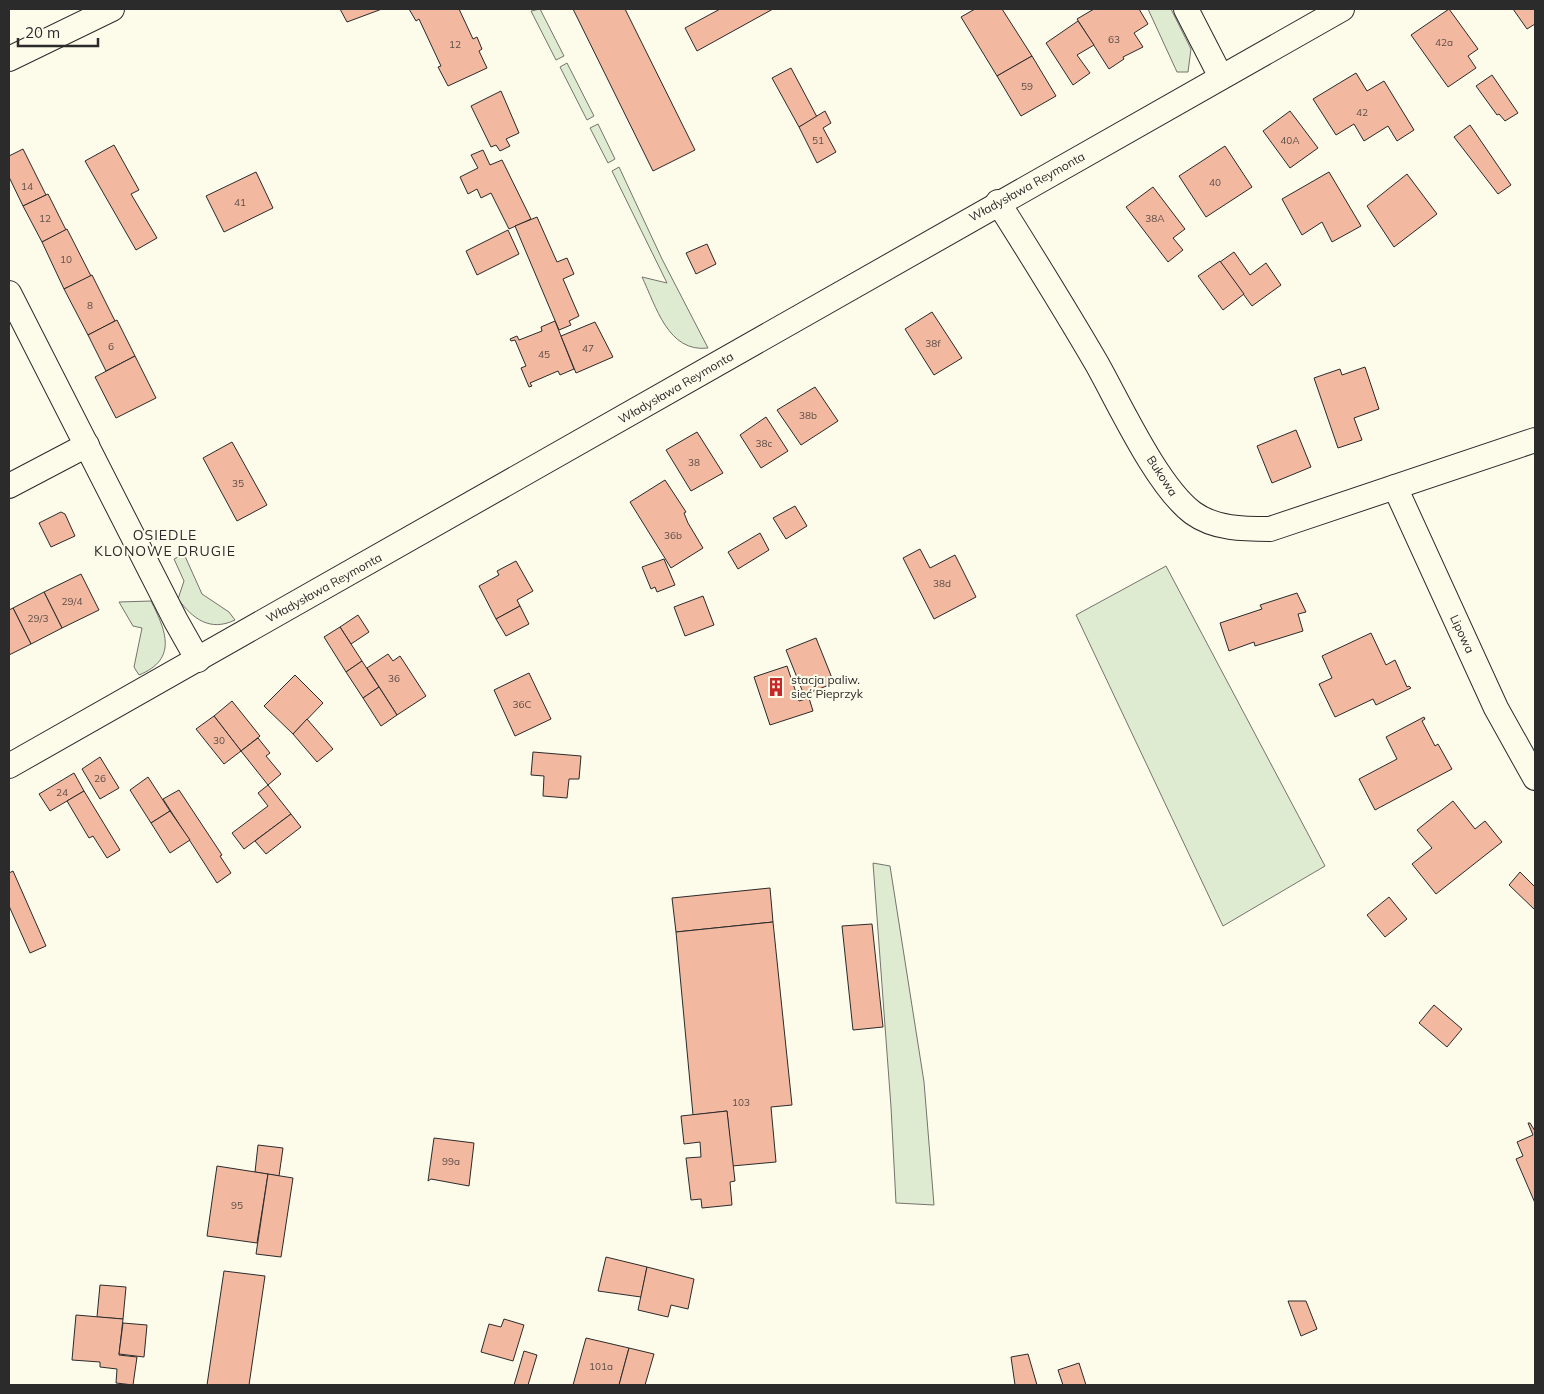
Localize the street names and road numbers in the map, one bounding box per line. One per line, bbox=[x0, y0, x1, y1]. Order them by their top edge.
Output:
street label: Władysława Reymonta bbox=[966, 148, 1087, 225]
street label: Władysława Reymonta bbox=[616, 349, 736, 427]
street label: Bukowa bbox=[1144, 453, 1181, 499]
street label: Władysława Reymonta bbox=[263, 549, 384, 626]
street label: Lipowa bbox=[1447, 612, 1478, 655]

